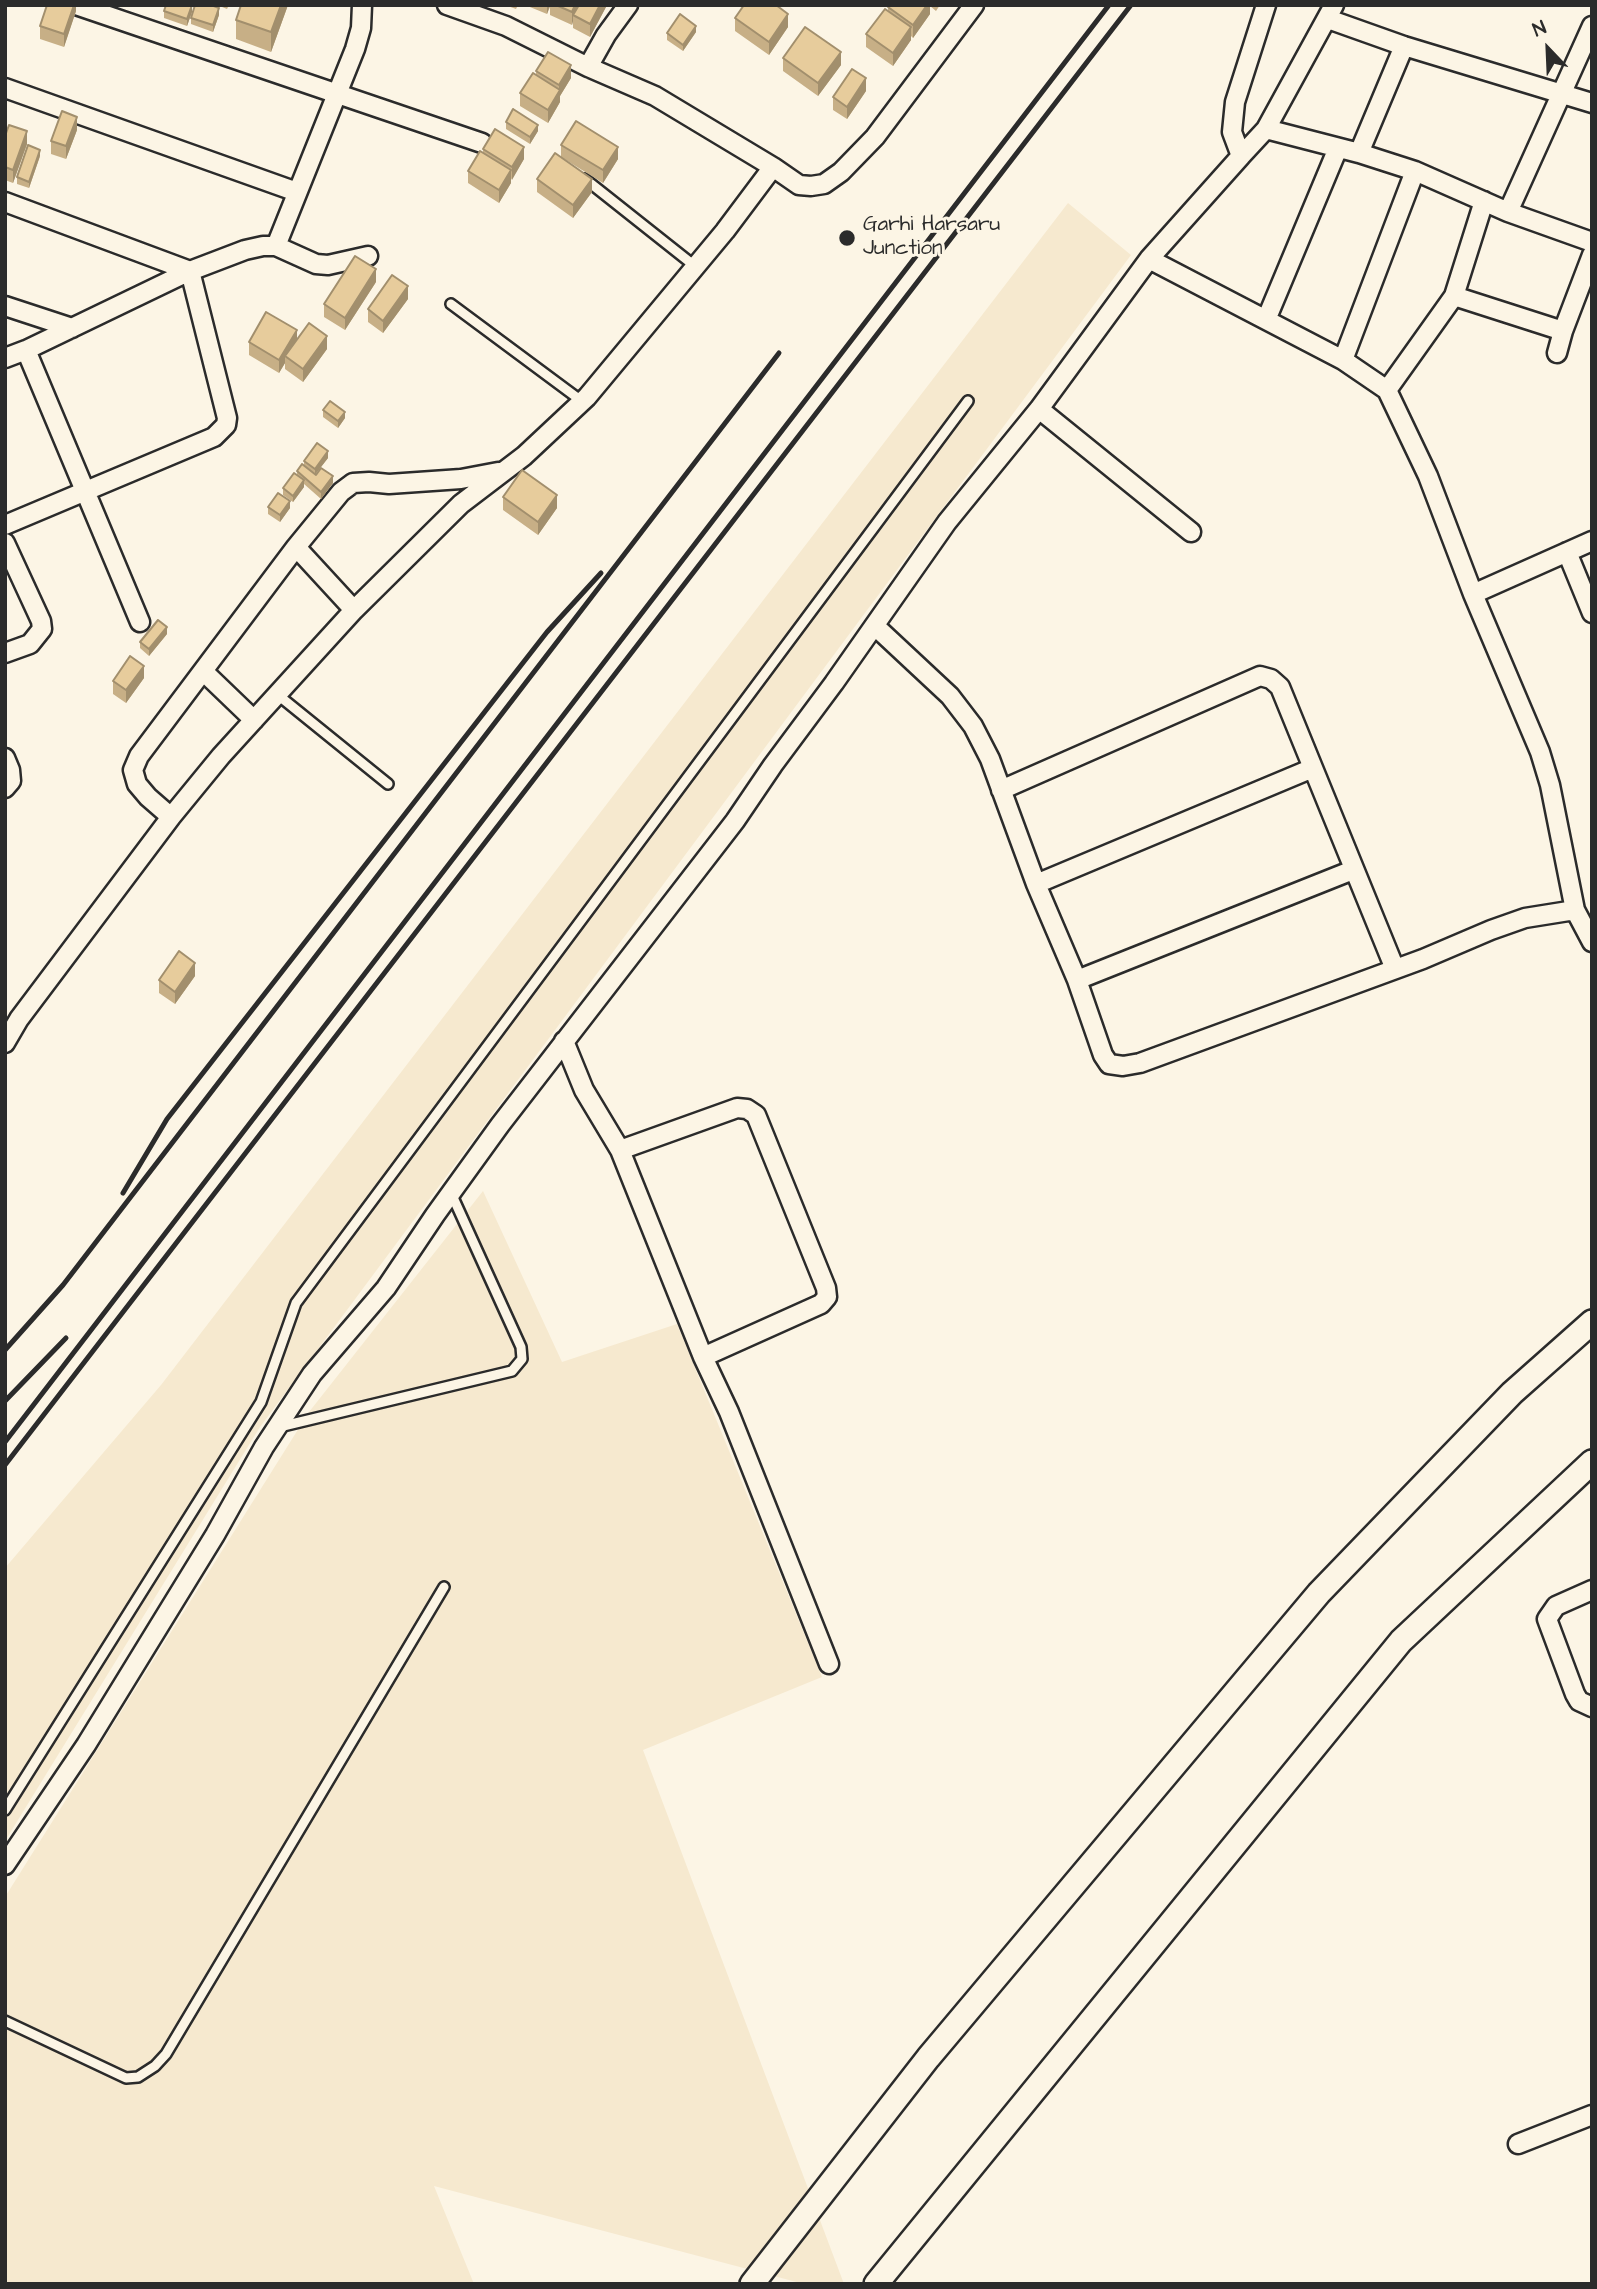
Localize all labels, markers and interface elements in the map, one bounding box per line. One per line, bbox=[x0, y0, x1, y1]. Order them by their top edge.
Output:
north arrow bbox=[1513, 14, 1583, 84]
text: N bbox=[1529, 14, 1550, 44]
place label: Garhi Harsaru Junction bbox=[863, 213, 1000, 263]
marker: Garhi Harsaru Junction bbox=[837, 228, 857, 248]

